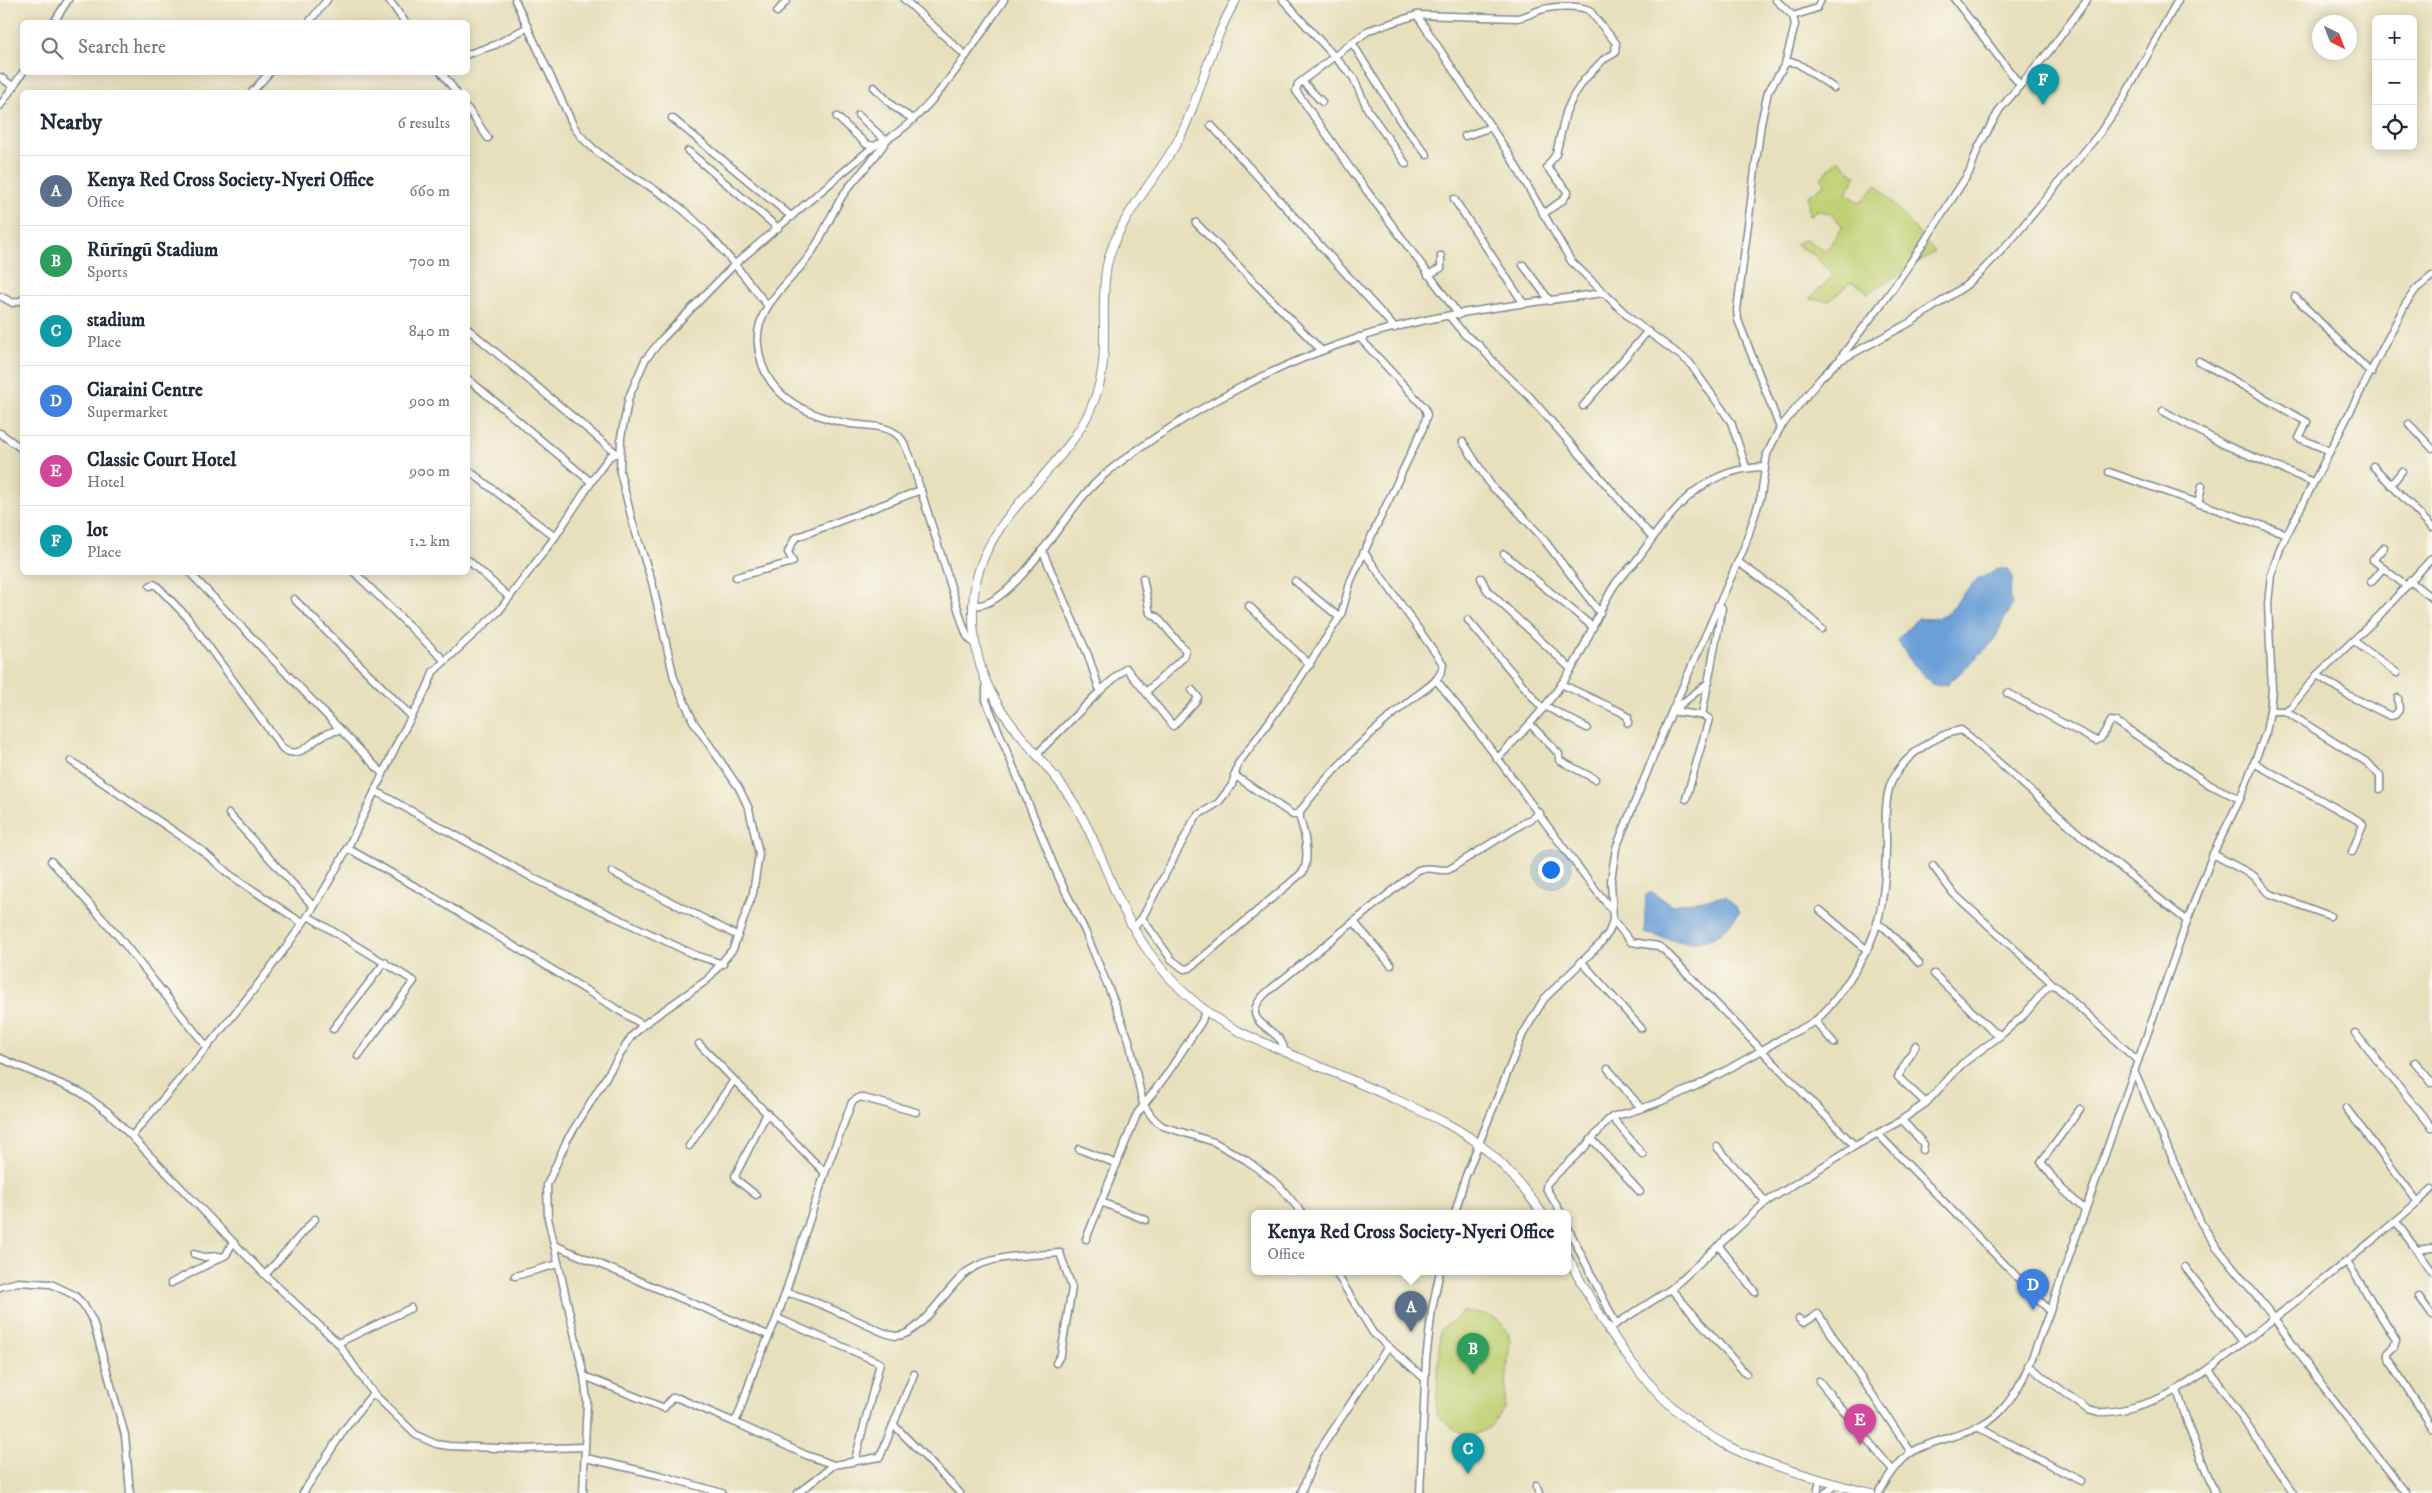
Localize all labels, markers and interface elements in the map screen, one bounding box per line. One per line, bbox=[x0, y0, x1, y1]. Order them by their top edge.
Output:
north arrow bbox=[2312, 15, 2357, 60]
map controls bbox=[2372, 15, 2417, 150]
button: + bbox=[2372, 15, 2417, 60]
search box bbox=[20, 20, 470, 75]
icon: search bbox=[38, 34, 66, 62]
text: Search here bbox=[78, 36, 166, 59]
button: − bbox=[2372, 60, 2417, 105]
pin: F bbox=[2027, 64, 2059, 105]
button: locate bbox=[2372, 105, 2417, 150]
text: Nearby bbox=[40, 110, 102, 136]
text: 6 results bbox=[397, 113, 450, 133]
text: Kenya Red Cross Society-Nyeri Office bbox=[87, 169, 374, 192]
text: A bbox=[51, 181, 61, 201]
text: 660 m bbox=[409, 181, 450, 201]
text: Office bbox=[87, 192, 124, 212]
text: Rũrĩngũ Stadium bbox=[87, 239, 218, 262]
text: B bbox=[51, 251, 61, 271]
text: 700 m bbox=[409, 251, 450, 271]
text: Sports bbox=[87, 262, 128, 282]
text: stadium bbox=[87, 309, 145, 332]
text: C bbox=[51, 321, 61, 341]
text: 840 m bbox=[409, 321, 450, 341]
text: Place bbox=[87, 332, 121, 352]
text: Ciaraini Centre bbox=[87, 379, 203, 402]
text: D bbox=[50, 391, 62, 411]
text: 900 m bbox=[409, 391, 450, 411]
text: Supermarket bbox=[87, 402, 168, 422]
text: Classic Court Hotel bbox=[87, 449, 236, 472]
text: E bbox=[50, 461, 62, 481]
text: 900 m bbox=[409, 461, 450, 481]
text: Hotel bbox=[87, 472, 125, 492]
text: lot bbox=[87, 519, 108, 542]
text: F bbox=[51, 531, 61, 551]
text: 1.2 km bbox=[409, 531, 450, 551]
text: Place bbox=[87, 542, 121, 562]
your location bbox=[1538, 857, 1564, 883]
popup bbox=[1251, 1210, 1571, 1275]
text: Kenya Red Cross Society-Nyeri Office bbox=[1268, 1221, 1554, 1244]
text: Office bbox=[1268, 1244, 1305, 1264]
pin: D bbox=[2017, 1269, 2049, 1310]
pin: A bbox=[1395, 1291, 1427, 1332]
pin: B bbox=[1457, 1333, 1489, 1374]
pin: E bbox=[1844, 1404, 1876, 1445]
pin: C bbox=[1452, 1433, 1484, 1474]

